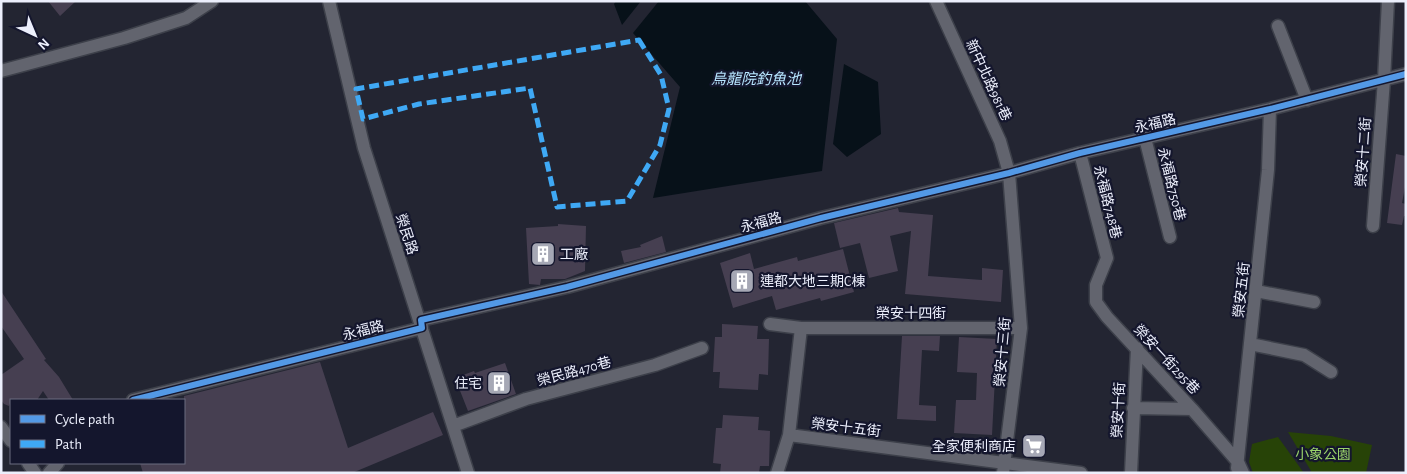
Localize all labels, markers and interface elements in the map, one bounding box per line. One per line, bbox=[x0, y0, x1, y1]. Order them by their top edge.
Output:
north arrow bbox=[10, 10, 60, 60]
text: N bbox=[35, 35, 52, 52]
street label: 新中北路981巷 bbox=[963, 37, 1015, 123]
water label: 烏龍院釣魚池 bbox=[711, 71, 803, 87]
street label: 永福路 bbox=[1133, 111, 1177, 136]
street label: 榮安十二街 bbox=[1354, 117, 1373, 187]
street label: 永福路750巷 bbox=[1155, 146, 1188, 222]
street label: 永福路748巷 bbox=[1091, 164, 1124, 240]
street label: 永福路 bbox=[739, 210, 783, 235]
street label: 榮民路 bbox=[393, 212, 420, 256]
building icon: 工廠 bbox=[530, 241, 556, 267]
place label: 工廠 bbox=[560, 246, 588, 262]
street label: 榮安五街 bbox=[1231, 261, 1252, 319]
building icon: 連都大地三期C棟 bbox=[729, 268, 755, 294]
place label: 連都大地三期C棟 bbox=[760, 273, 865, 289]
street label: 榮安十四街 bbox=[876, 306, 946, 321]
street label: 榮安十三街 bbox=[992, 317, 1013, 388]
street label: 永福路 bbox=[341, 318, 385, 343]
street label: 榮安一街295巷 bbox=[1131, 322, 1202, 397]
street label: 榮民路470巷 bbox=[535, 354, 613, 389]
building icon: 住宅 bbox=[486, 370, 512, 396]
place label: 住宅 bbox=[454, 376, 482, 391]
street label: 榮安十街 bbox=[1110, 382, 1127, 438]
legend bbox=[10, 399, 185, 464]
text: Cycle path bbox=[55, 412, 115, 427]
street label: 榮安十五街 bbox=[810, 416, 882, 439]
supermarket icon: 全家便利商店 bbox=[1021, 433, 1047, 459]
text: Path bbox=[55, 437, 82, 452]
place label: 全家便利商店 bbox=[932, 438, 1016, 454]
park label: 小象公園 bbox=[1295, 447, 1351, 462]

